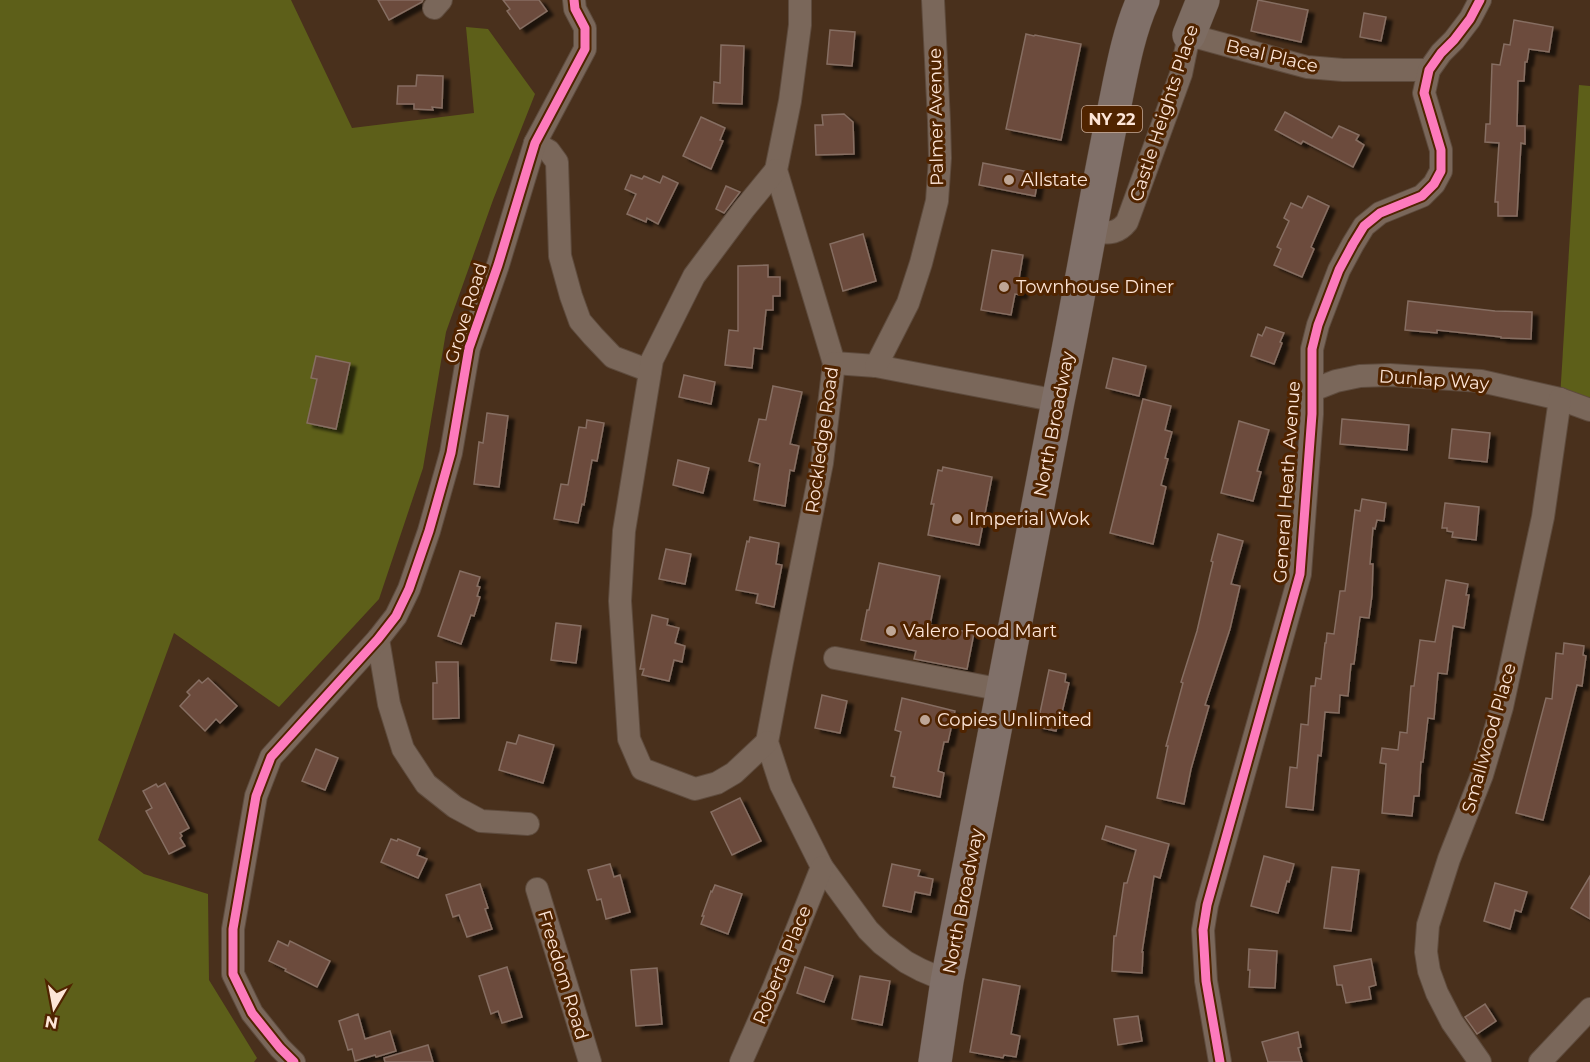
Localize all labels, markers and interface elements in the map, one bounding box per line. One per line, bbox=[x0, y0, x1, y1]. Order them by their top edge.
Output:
street label: Castle Heights Place bbox=[1125, 22, 1203, 204]
street label: Beal Place bbox=[1224, 35, 1320, 77]
street label: Palmer Avenue bbox=[924, 48, 948, 186]
road number: NY 22 bbox=[1082, 106, 1142, 132]
place label: Allstate bbox=[1021, 169, 1088, 191]
marker: Allstate bbox=[1002, 173, 1016, 187]
street label: Grove Road bbox=[440, 260, 492, 366]
place label: Townhouse Diner bbox=[1016, 276, 1174, 298]
marker: Townhouse Diner bbox=[997, 280, 1011, 294]
street label: North Broadway bbox=[1029, 349, 1079, 499]
street label: Rockledge Road bbox=[801, 365, 843, 515]
street label: Dunlap Way bbox=[1378, 365, 1490, 395]
street label: General Heath Avenue bbox=[1269, 380, 1305, 584]
place label: Imperial Wok bbox=[969, 508, 1090, 530]
marker: Imperial Wok bbox=[950, 512, 964, 526]
place label: Valero Food Mart bbox=[903, 620, 1057, 642]
marker: Valero Food Mart bbox=[884, 624, 898, 638]
street label: Smallwood Place bbox=[1457, 660, 1521, 815]
place label: Copies Unlimited bbox=[937, 709, 1092, 731]
marker: Copies Unlimited bbox=[918, 713, 932, 727]
street label: North Broadway bbox=[938, 826, 988, 976]
street label: Roberta Place bbox=[748, 902, 816, 1028]
street label: Freedom Road bbox=[533, 908, 593, 1042]
north arrow bbox=[24, 978, 84, 1038]
text: N bbox=[43, 1012, 60, 1033]

